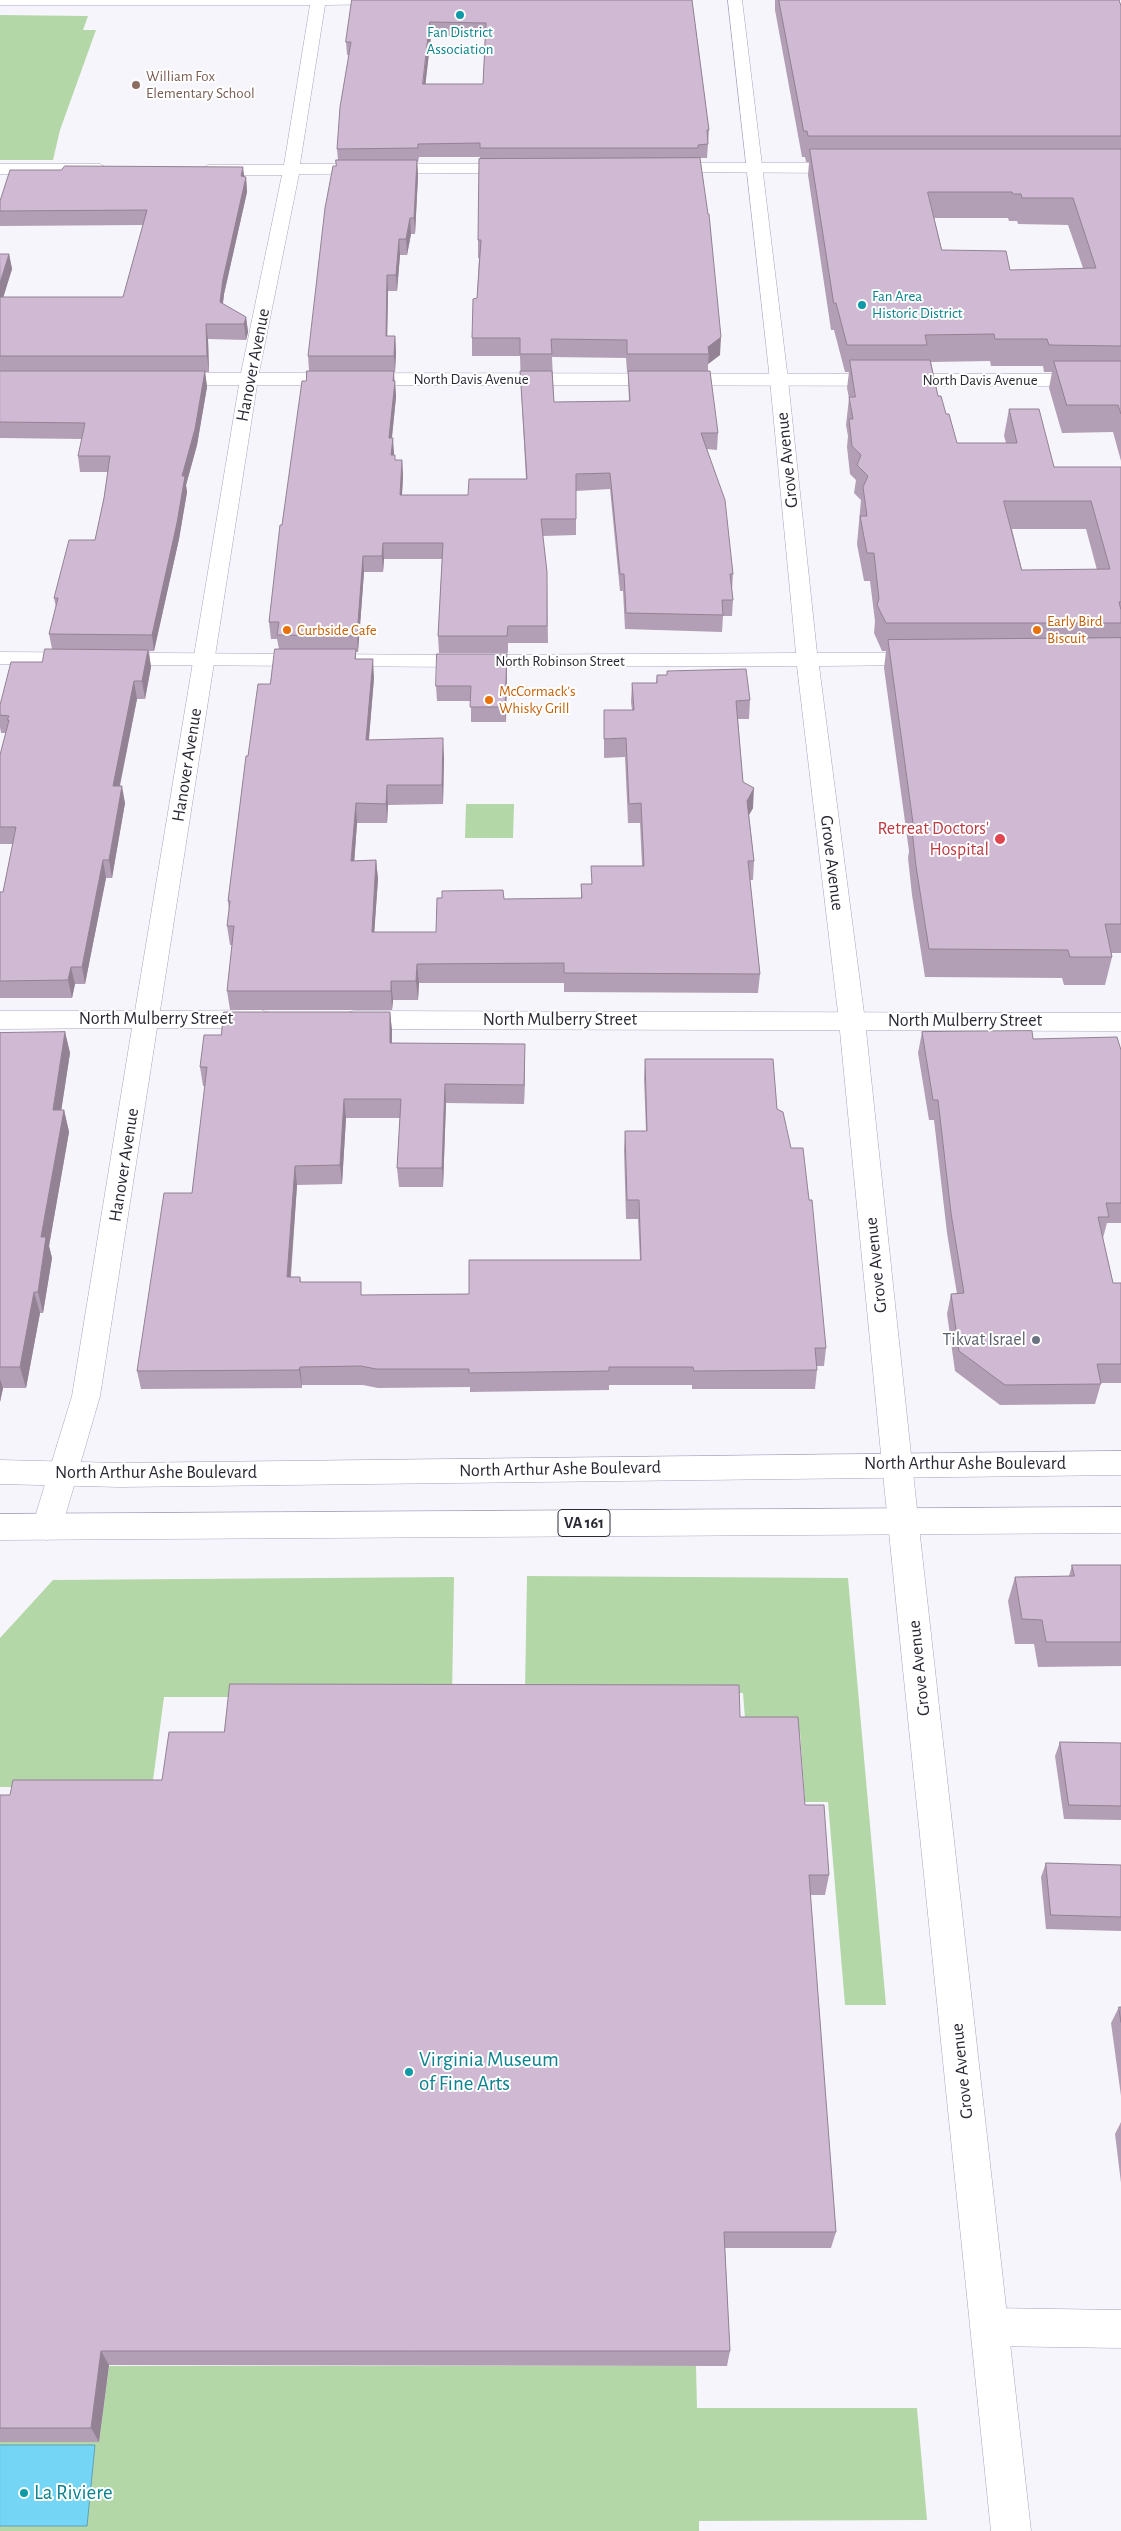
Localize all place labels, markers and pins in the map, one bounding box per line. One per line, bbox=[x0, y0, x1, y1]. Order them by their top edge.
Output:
marker: Fan District Association bbox=[454, 9, 466, 21]
place label: Fan District Association bbox=[427, 23, 493, 58]
place label: William Fox Elementary School bbox=[146, 67, 255, 102]
marker: William Fox Elementary School bbox=[130, 79, 142, 91]
place label: Fan Area Historic District bbox=[872, 287, 963, 322]
marker: Fan Area Historic District bbox=[856, 299, 868, 311]
place label: Early Bird Biscuit bbox=[1047, 612, 1102, 647]
place label: Curbside Cafe bbox=[297, 621, 377, 639]
marker: Curbside Cafe bbox=[281, 624, 293, 636]
marker: Early Bird Biscuit bbox=[1031, 624, 1043, 636]
place label: McCormack's Whisky Grill bbox=[499, 682, 575, 717]
marker: McCormack's Whisky Grill bbox=[483, 694, 495, 706]
place label: Retreat Doctors' Hospital bbox=[877, 818, 989, 861]
marker: Retreat Doctors' Hospital bbox=[993, 832, 1007, 846]
place label: Tikvat Israel bbox=[942, 1329, 1026, 1351]
marker: Tikvat Israel bbox=[1030, 1334, 1042, 1346]
place label: Virginia Museum of Fine Arts bbox=[419, 2047, 559, 2097]
marker: Virginia Museum of Fine Arts bbox=[403, 2066, 415, 2078]
place label: La Riviere bbox=[34, 2480, 113, 2506]
marker: La Riviere bbox=[18, 2487, 30, 2499]

